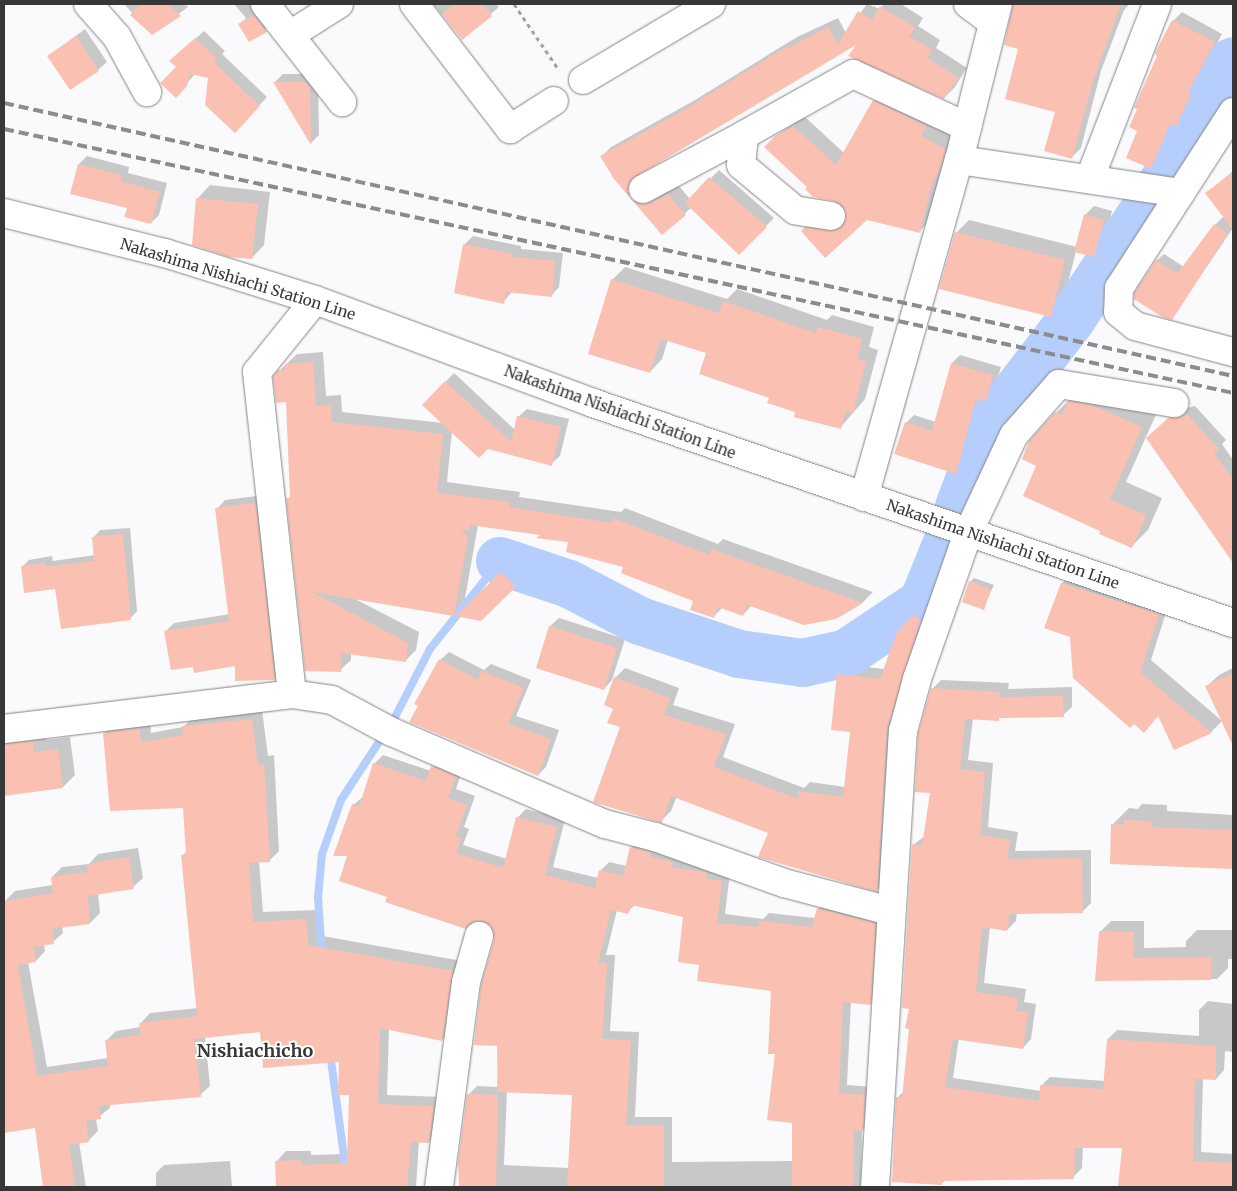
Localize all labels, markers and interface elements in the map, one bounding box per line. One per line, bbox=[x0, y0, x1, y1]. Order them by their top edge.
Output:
street label: Nakashima Nishiachi Station Line bbox=[118, 235, 358, 323]
street label: Nakashima Nishiachi Station Line bbox=[502, 362, 738, 462]
street label: Nakashima Nishiachi Station Line bbox=[884, 496, 1122, 592]
district label: Nishiachicho bbox=[197, 1040, 313, 1062]

